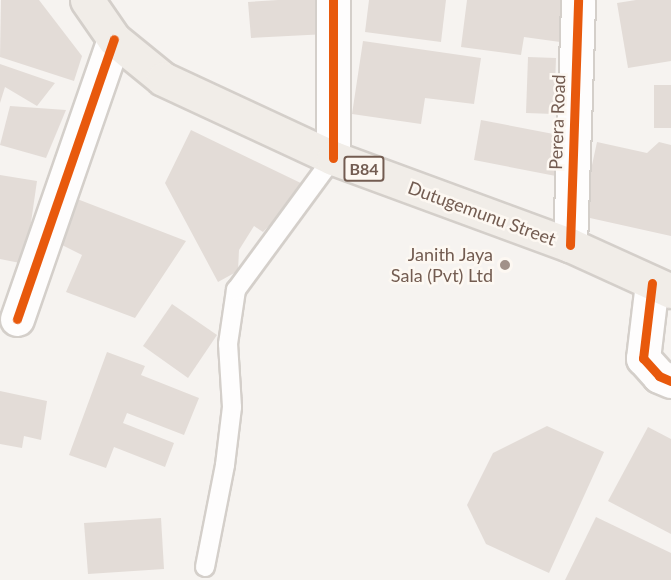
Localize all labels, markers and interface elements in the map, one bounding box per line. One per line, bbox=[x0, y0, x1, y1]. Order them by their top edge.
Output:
street label: Perera Road bbox=[545, 74, 569, 170]
road number: B84 bbox=[343, 156, 385, 182]
street label: Dutugemunu Street bbox=[405, 176, 559, 250]
place label: Janith Jaya Sala (Pvt) Ltd bbox=[391, 244, 493, 286]
marker: Janith Jaya Sala (Pvt) Ltd bbox=[498, 258, 512, 272]

